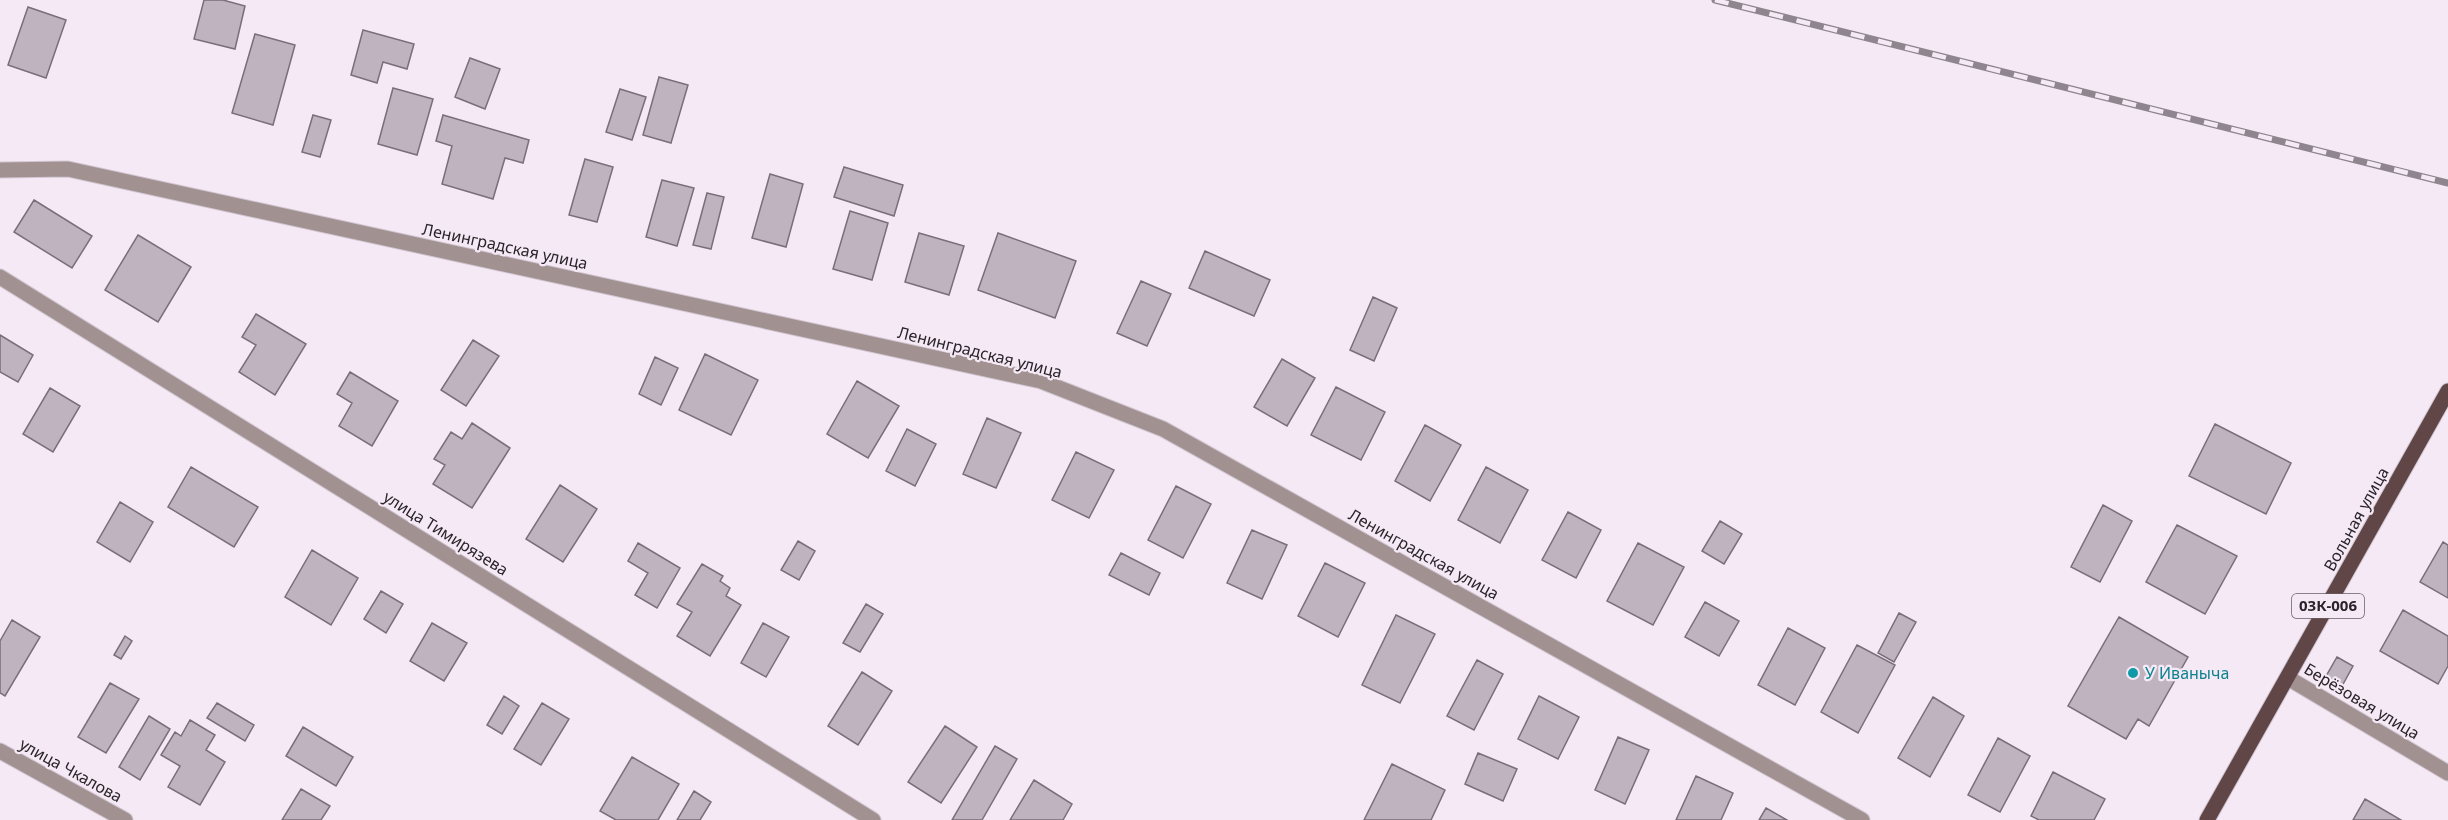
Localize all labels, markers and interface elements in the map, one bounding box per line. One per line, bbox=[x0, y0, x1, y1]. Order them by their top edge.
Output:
street label: Ленинградская улица bbox=[420, 218, 590, 274]
street label: Ленинградская улица bbox=[896, 321, 1064, 383]
street label: Вольная улица bbox=[2318, 463, 2394, 575]
street label: улица Тимирязева bbox=[379, 486, 513, 580]
street label: Ленинградская улица bbox=[1345, 504, 1503, 604]
road number: 03К-006 bbox=[2292, 594, 2364, 618]
street label: Берёзовая улица bbox=[2300, 658, 2424, 744]
place label: У Иваныча bbox=[2145, 662, 2229, 684]
marker: У Иваныча bbox=[2126, 666, 2140, 680]
street label: улица Чкалова bbox=[16, 733, 126, 807]

